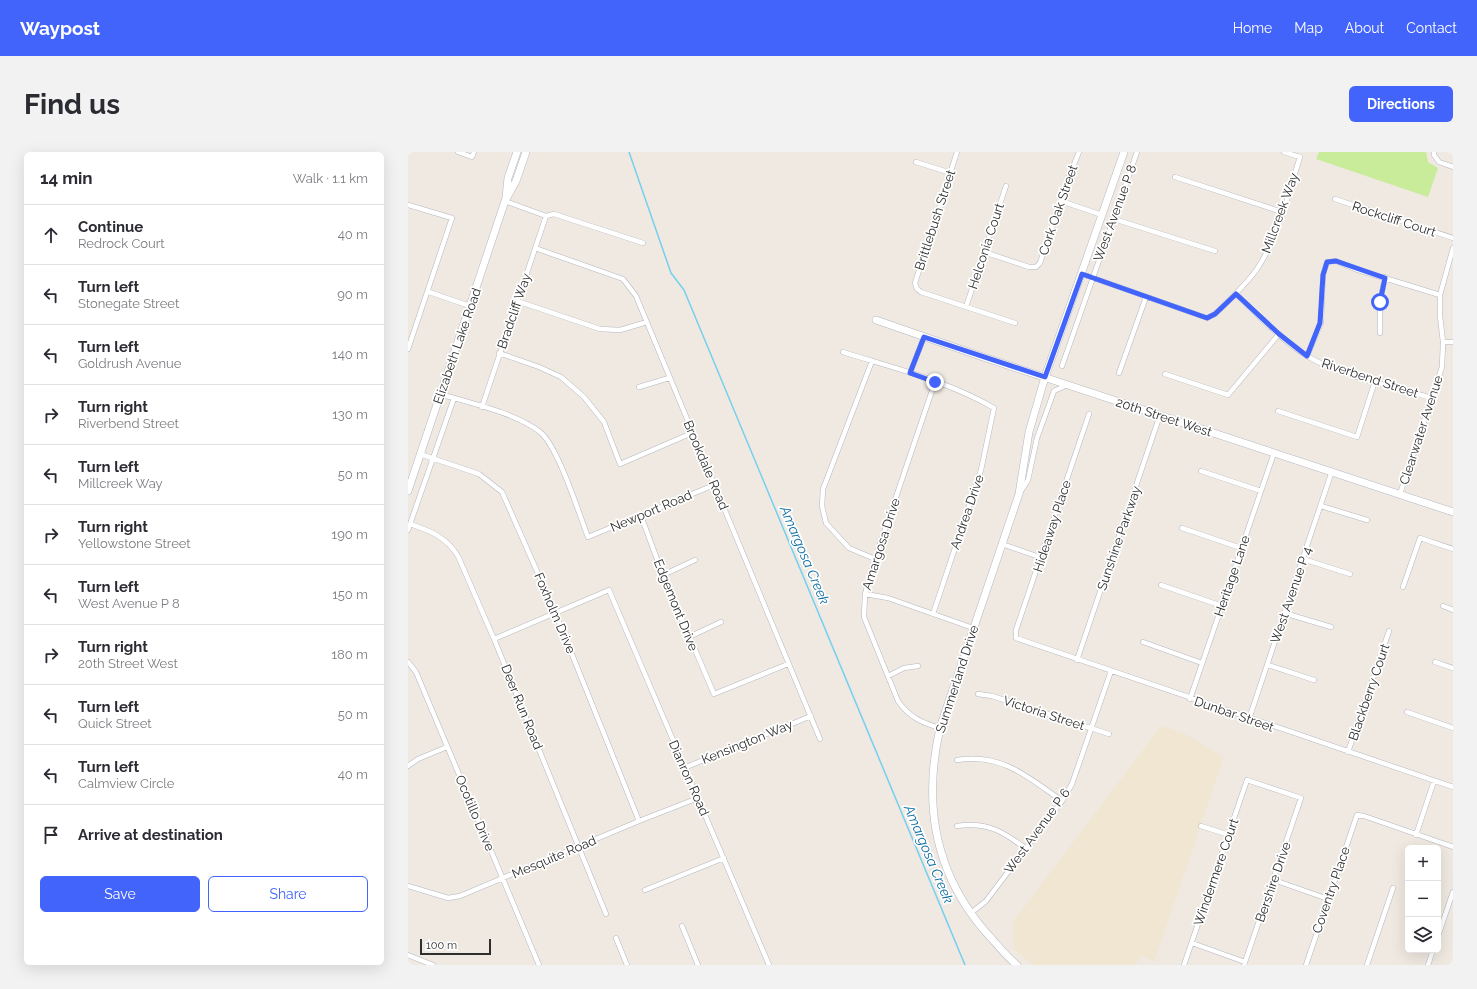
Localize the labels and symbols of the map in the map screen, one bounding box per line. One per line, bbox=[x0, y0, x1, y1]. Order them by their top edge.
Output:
street label: Cork Oak Street bbox=[1036, 162, 1081, 257]
street label: West Avenue P 8 bbox=[1091, 162, 1140, 263]
street label: Brittlebush Street bbox=[912, 167, 959, 272]
street label: Millcreek Way bbox=[1258, 171, 1302, 255]
street label: Rockcliff Court bbox=[1350, 198, 1438, 240]
street label: Helconia Court bbox=[965, 200, 1007, 291]
street label: Bradcliff Way bbox=[494, 271, 534, 351]
street label: Elizabeth Lake Road bbox=[430, 286, 484, 406]
route start bbox=[1371, 293, 1389, 311]
street label: Riverbend Street bbox=[1320, 355, 1421, 401]
route end bbox=[926, 373, 944, 391]
street label: Clearwater Avenue bbox=[1396, 373, 1446, 486]
street label: 20th Street West bbox=[1114, 394, 1214, 440]
street label: Brookdale Road bbox=[680, 418, 732, 512]
street label: Andrea Drive bbox=[947, 472, 987, 551]
street label: Hideaway Place bbox=[1030, 478, 1074, 574]
street label: Sunshine Parkway bbox=[1094, 484, 1144, 592]
street label: Newport Road bbox=[608, 487, 694, 535]
street label: Amargosa Drive bbox=[859, 496, 903, 592]
water label: Amargosa Creek bbox=[777, 502, 833, 607]
street label: Heritage Lane bbox=[1211, 533, 1253, 619]
street label: West Avenue P 4 bbox=[1267, 545, 1315, 645]
street label: Edgemont Drive bbox=[651, 557, 701, 653]
street label: Foxholm Drive bbox=[531, 570, 579, 656]
street label: Summerland Drive bbox=[933, 623, 982, 735]
street label: Blackberry Court bbox=[1345, 641, 1393, 742]
street label: Deer Run Road bbox=[498, 662, 546, 752]
street label: Victoria Street bbox=[1001, 693, 1087, 733]
street label: Dunbar Street bbox=[1192, 693, 1276, 735]
street label: Kensington Way bbox=[699, 717, 795, 767]
street label: Dianron Road bbox=[666, 738, 712, 818]
street label: Ocotillo Drive bbox=[452, 773, 498, 853]
street label: West Avenue P 6 bbox=[1001, 785, 1073, 877]
water label: Amargosa Creek bbox=[901, 801, 957, 906]
street label: Windermere Court bbox=[1191, 816, 1242, 928]
street label: Mesquite Road bbox=[510, 832, 598, 882]
street label: Bershire Drive bbox=[1252, 840, 1294, 924]
street label: Coventry Place bbox=[1309, 844, 1353, 935]
scale bar bbox=[420, 937, 491, 956]

